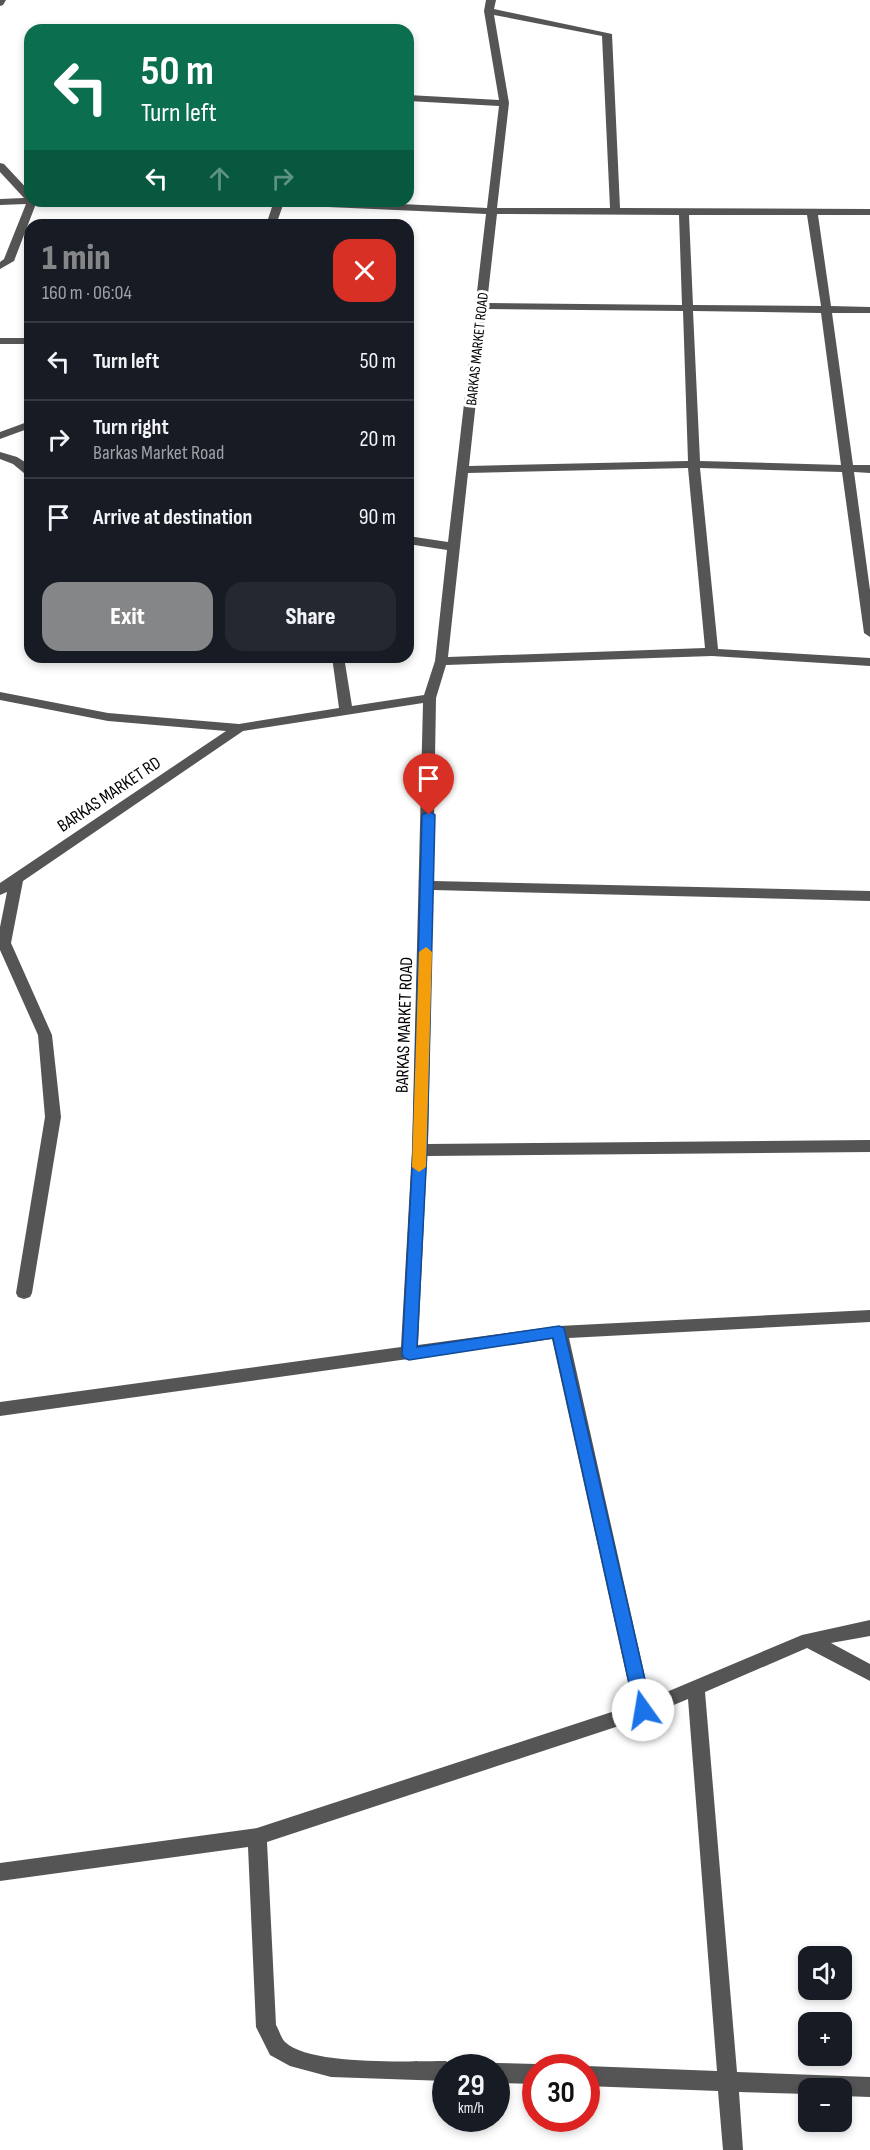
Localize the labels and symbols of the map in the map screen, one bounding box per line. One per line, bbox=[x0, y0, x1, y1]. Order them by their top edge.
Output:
street label: BARKAS MARKET ROAD bbox=[462, 292, 493, 407]
street label: BARKAS MARKET RD bbox=[54, 752, 165, 837]
pin bbox=[403, 753, 454, 815]
street label: BARKAS MARKET ROAD bbox=[392, 957, 417, 1094]
position arrow bbox=[611, 1678, 675, 1742]
speed limit sign: 30 bbox=[522, 2054, 600, 2132]

